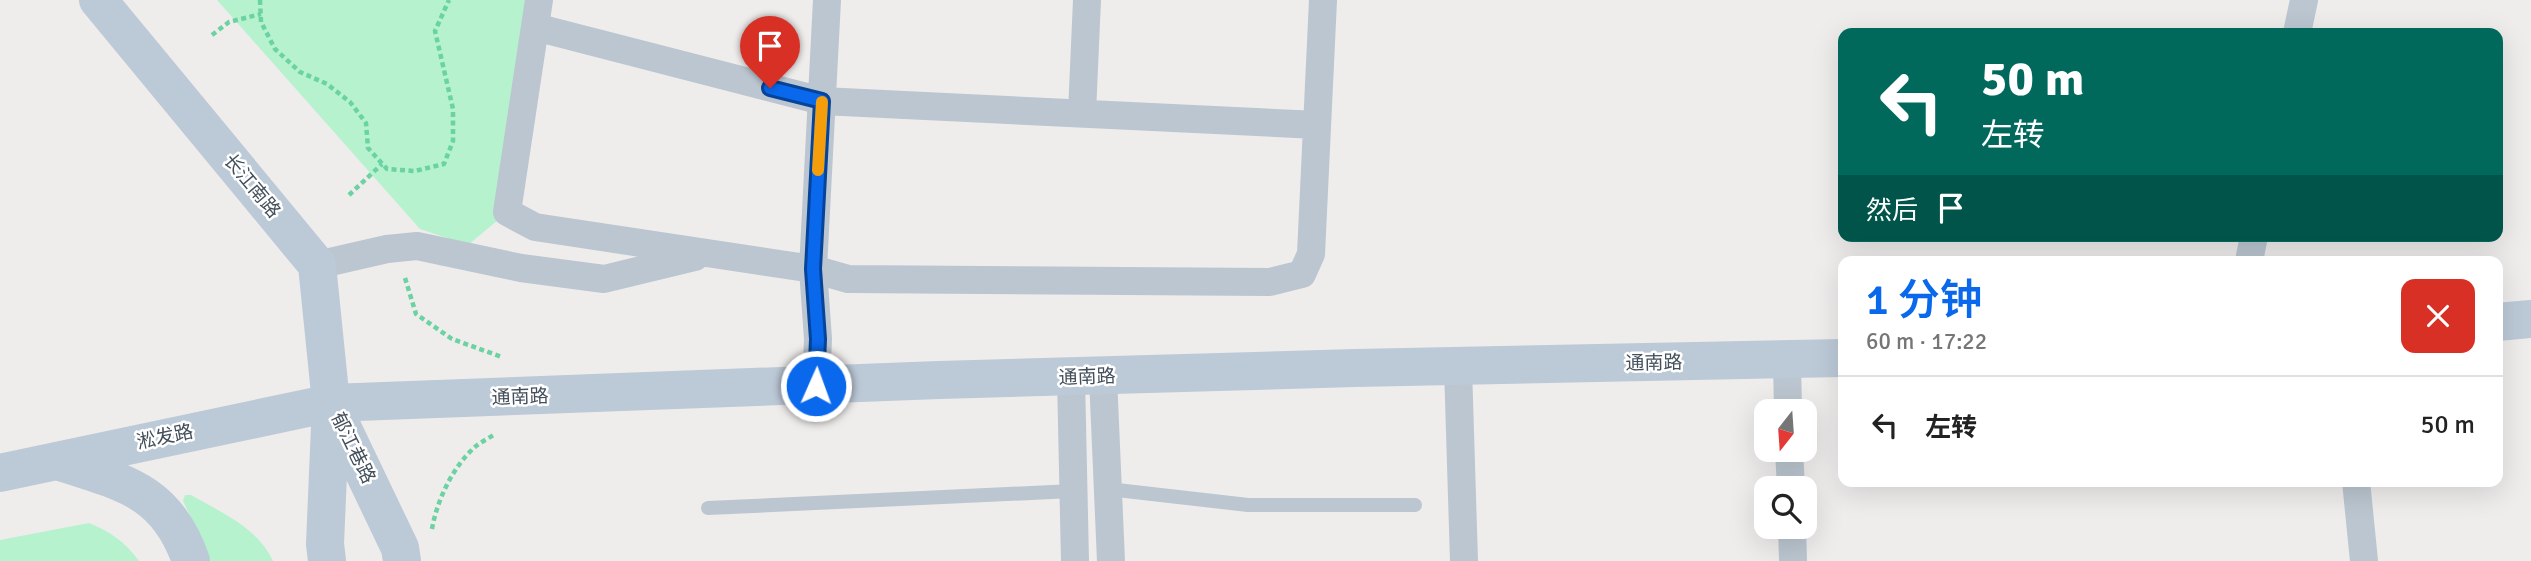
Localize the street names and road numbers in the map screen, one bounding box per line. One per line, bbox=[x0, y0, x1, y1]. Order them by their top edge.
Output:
street label: 长江南路 bbox=[218, 149, 286, 223]
street label: 通南路 bbox=[1625, 351, 1683, 375]
street label: 通南路 bbox=[1058, 364, 1116, 390]
street label: 通南路 bbox=[491, 384, 549, 410]
street label: 郁江巷路 bbox=[326, 409, 380, 487]
street label: 淞发路 bbox=[135, 419, 195, 455]

